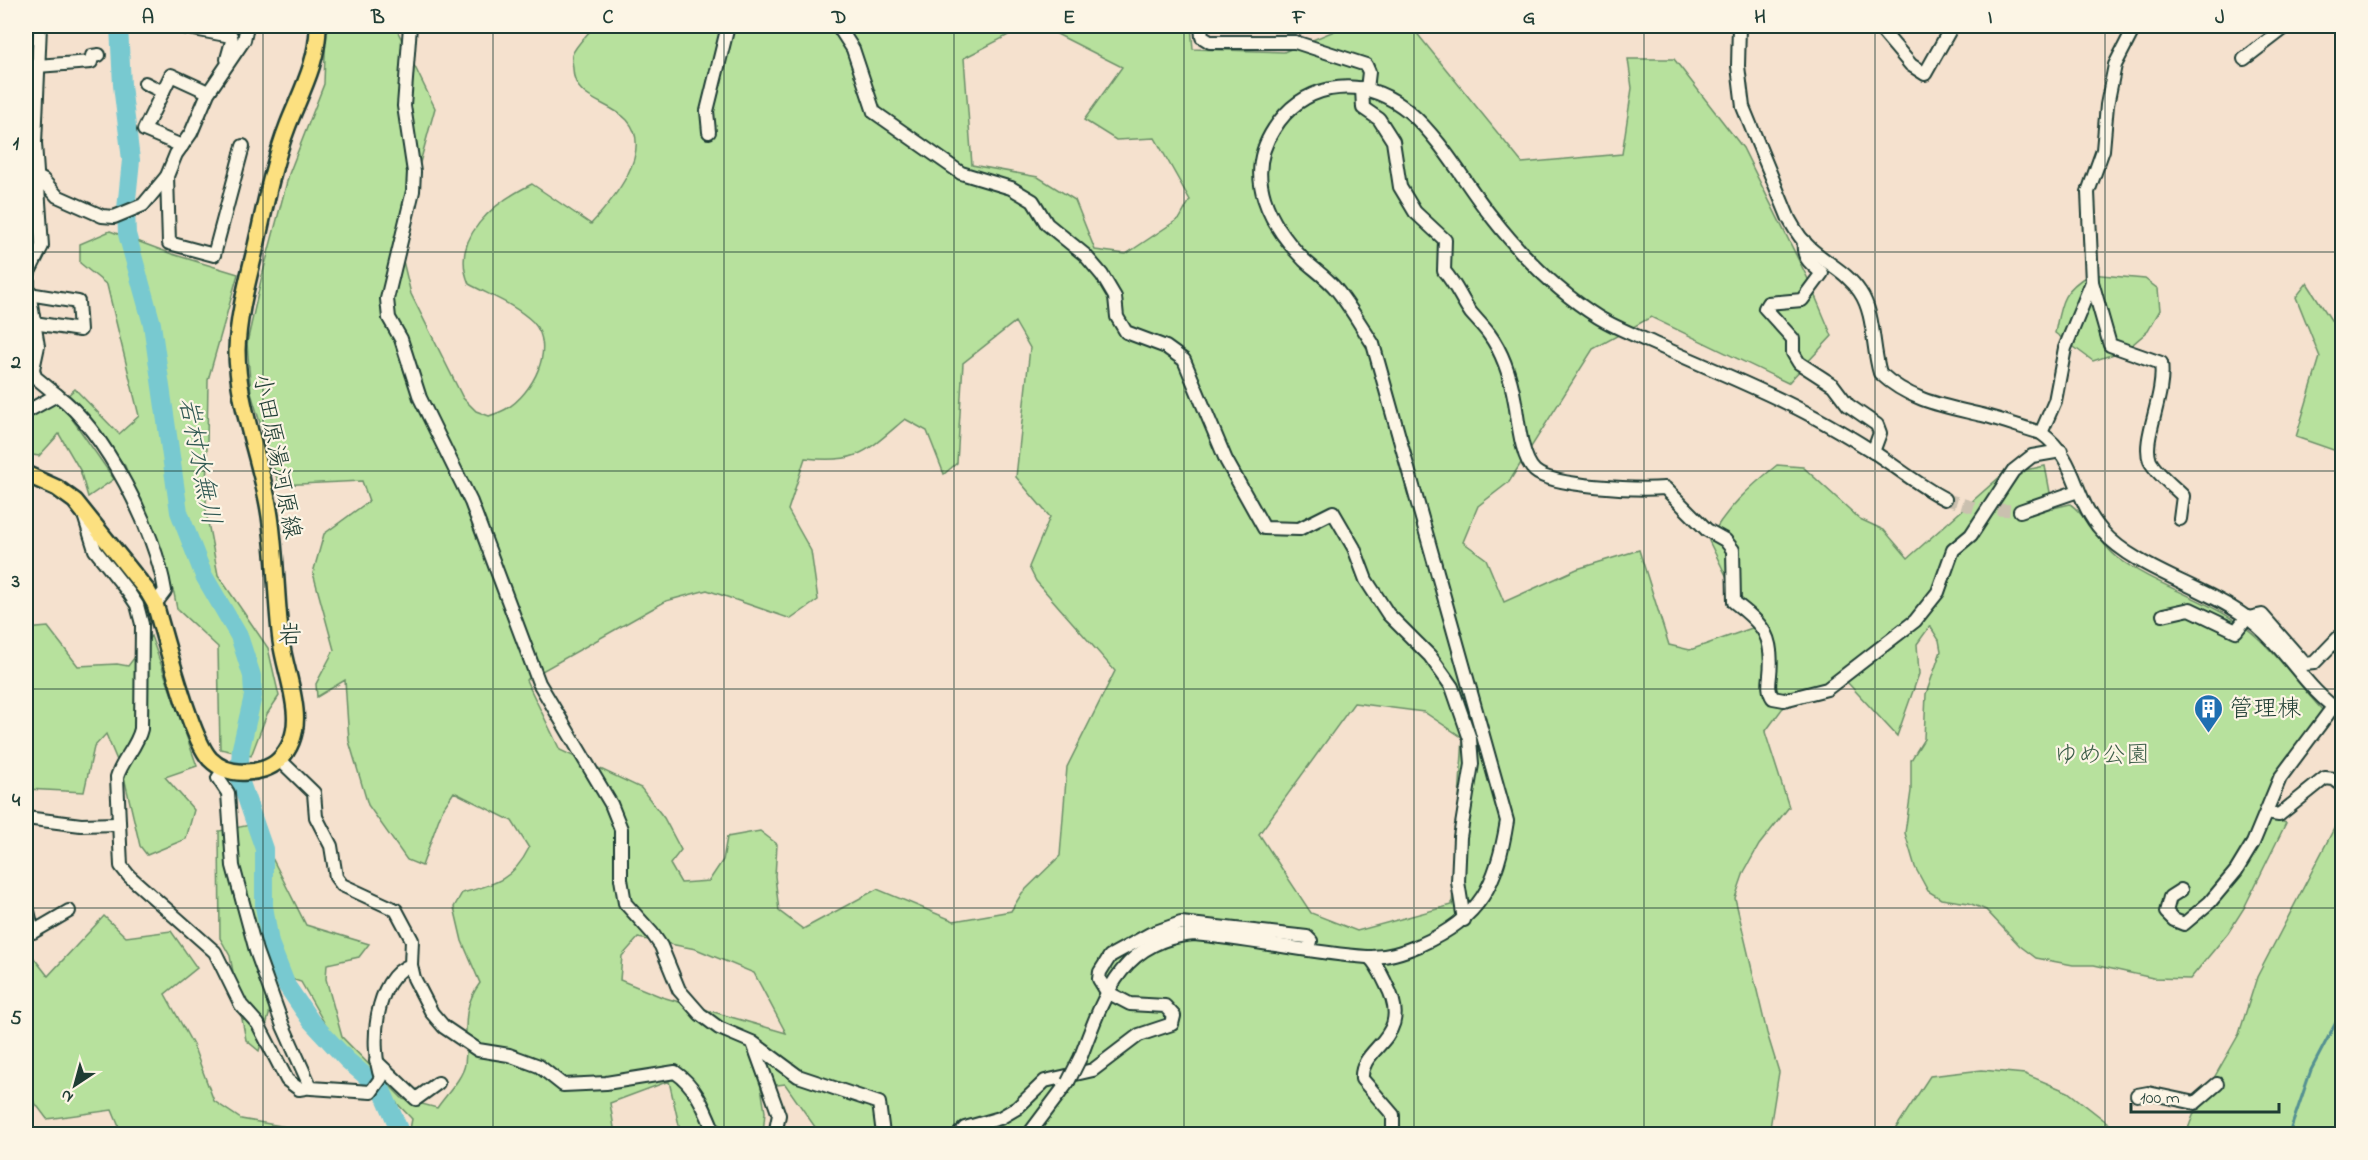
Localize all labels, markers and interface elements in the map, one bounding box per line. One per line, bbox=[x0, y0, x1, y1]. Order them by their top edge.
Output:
text: A bbox=[142, 4, 154, 33]
text: B bbox=[370, 4, 385, 33]
text: C bbox=[603, 4, 614, 33]
text: D bbox=[831, 4, 846, 33]
text: E bbox=[1063, 4, 1075, 33]
text: F bbox=[1292, 4, 1306, 33]
text: G bbox=[1523, 4, 1536, 33]
text: H bbox=[1754, 4, 1766, 33]
text: I bbox=[1988, 4, 1993, 33]
text: J bbox=[2215, 4, 2225, 33]
text: 1 bbox=[13, 130, 20, 159]
text: 2 bbox=[10, 349, 21, 378]
street label: 小田原湯河原線 bbox=[242, 371, 309, 542]
water label: 岩村水無川 bbox=[167, 394, 229, 529]
text: 3 bbox=[11, 568, 20, 597]
district label: 岩 bbox=[277, 618, 303, 656]
building icon: 管理棟 bbox=[2192, 692, 2224, 734]
place label: 管理棟 bbox=[2229, 693, 2301, 728]
park label: ゆめ公園 bbox=[2054, 739, 2150, 774]
text: 4 bbox=[12, 787, 21, 816]
text: 5 bbox=[10, 1005, 22, 1034]
north arrow bbox=[45, 1055, 105, 1115]
scale bar bbox=[2131, 1076, 2280, 1114]
text: N bbox=[56, 1083, 79, 1108]
text: 100 m bbox=[2140, 1086, 2180, 1112]

